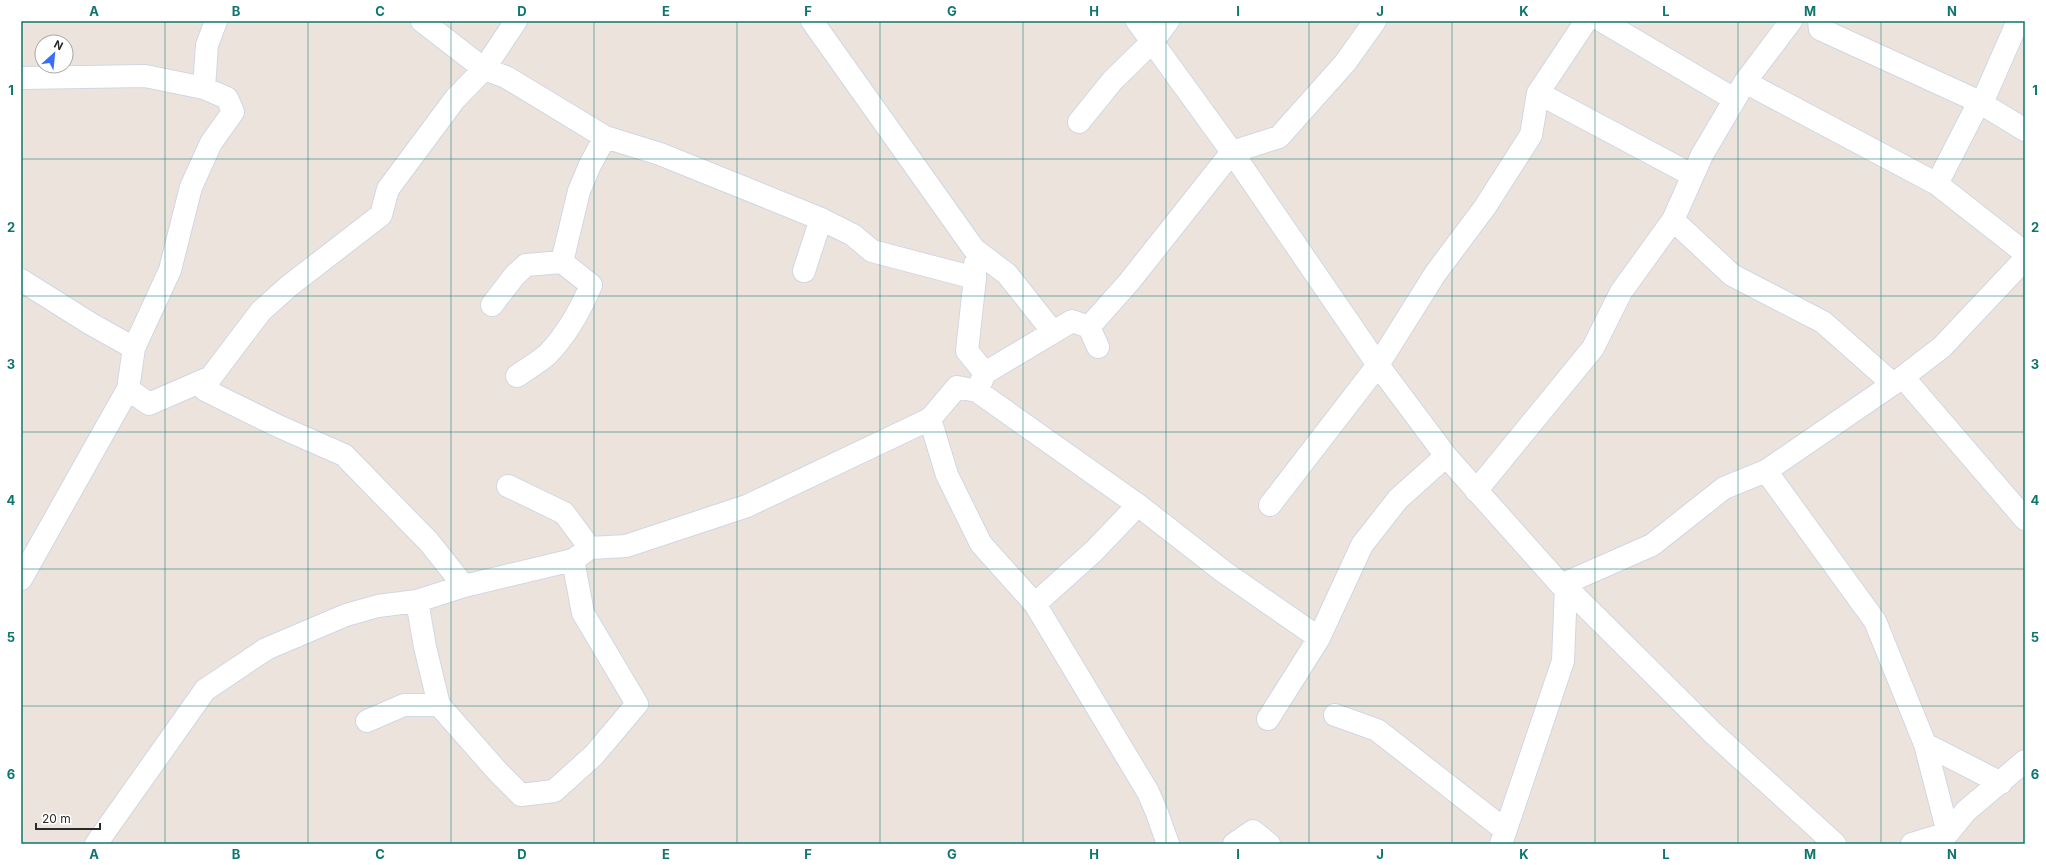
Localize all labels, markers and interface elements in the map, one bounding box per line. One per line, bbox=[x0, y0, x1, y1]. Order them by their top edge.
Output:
text: A bbox=[89, 3, 99, 19]
text: B bbox=[232, 3, 241, 19]
text: C bbox=[375, 3, 385, 19]
text: D bbox=[517, 3, 527, 19]
text: E bbox=[662, 3, 670, 19]
text: F bbox=[804, 3, 812, 19]
text: G bbox=[947, 3, 957, 19]
text: H bbox=[1089, 3, 1099, 19]
text: I bbox=[1236, 3, 1240, 19]
text: J bbox=[1376, 3, 1384, 19]
text: K bbox=[1519, 3, 1529, 19]
text: L bbox=[1662, 3, 1670, 19]
text: M bbox=[1804, 3, 1816, 19]
text: N bbox=[1947, 3, 1957, 19]
north arrow bbox=[34, 34, 74, 74]
text: N bbox=[52, 37, 65, 53]
text: 1 bbox=[8, 82, 14, 98]
text: 1 bbox=[2032, 82, 2038, 98]
text: 2 bbox=[7, 219, 15, 235]
text: 2 bbox=[2031, 219, 2039, 235]
text: 3 bbox=[7, 356, 15, 372]
text: 3 bbox=[2031, 356, 2039, 372]
text: 4 bbox=[7, 492, 16, 508]
text: 4 bbox=[2031, 492, 2040, 508]
text: 5 bbox=[7, 629, 15, 645]
text: 5 bbox=[2031, 629, 2039, 645]
text: 6 bbox=[7, 766, 15, 782]
text: 6 bbox=[2031, 766, 2039, 782]
scale bar bbox=[36, 805, 100, 831]
text: 20 m bbox=[42, 811, 71, 826]
text: A bbox=[89, 846, 99, 862]
text: B bbox=[232, 846, 241, 862]
text: C bbox=[375, 846, 385, 862]
text: D bbox=[517, 846, 527, 862]
text: E bbox=[662, 846, 670, 862]
text: F bbox=[804, 846, 812, 862]
text: G bbox=[947, 846, 957, 862]
text: H bbox=[1089, 846, 1099, 862]
text: I bbox=[1236, 846, 1240, 862]
text: J bbox=[1376, 846, 1384, 862]
text: K bbox=[1519, 846, 1529, 862]
text: L bbox=[1662, 846, 1670, 862]
text: M bbox=[1804, 846, 1816, 862]
text: N bbox=[1947, 846, 1957, 862]

